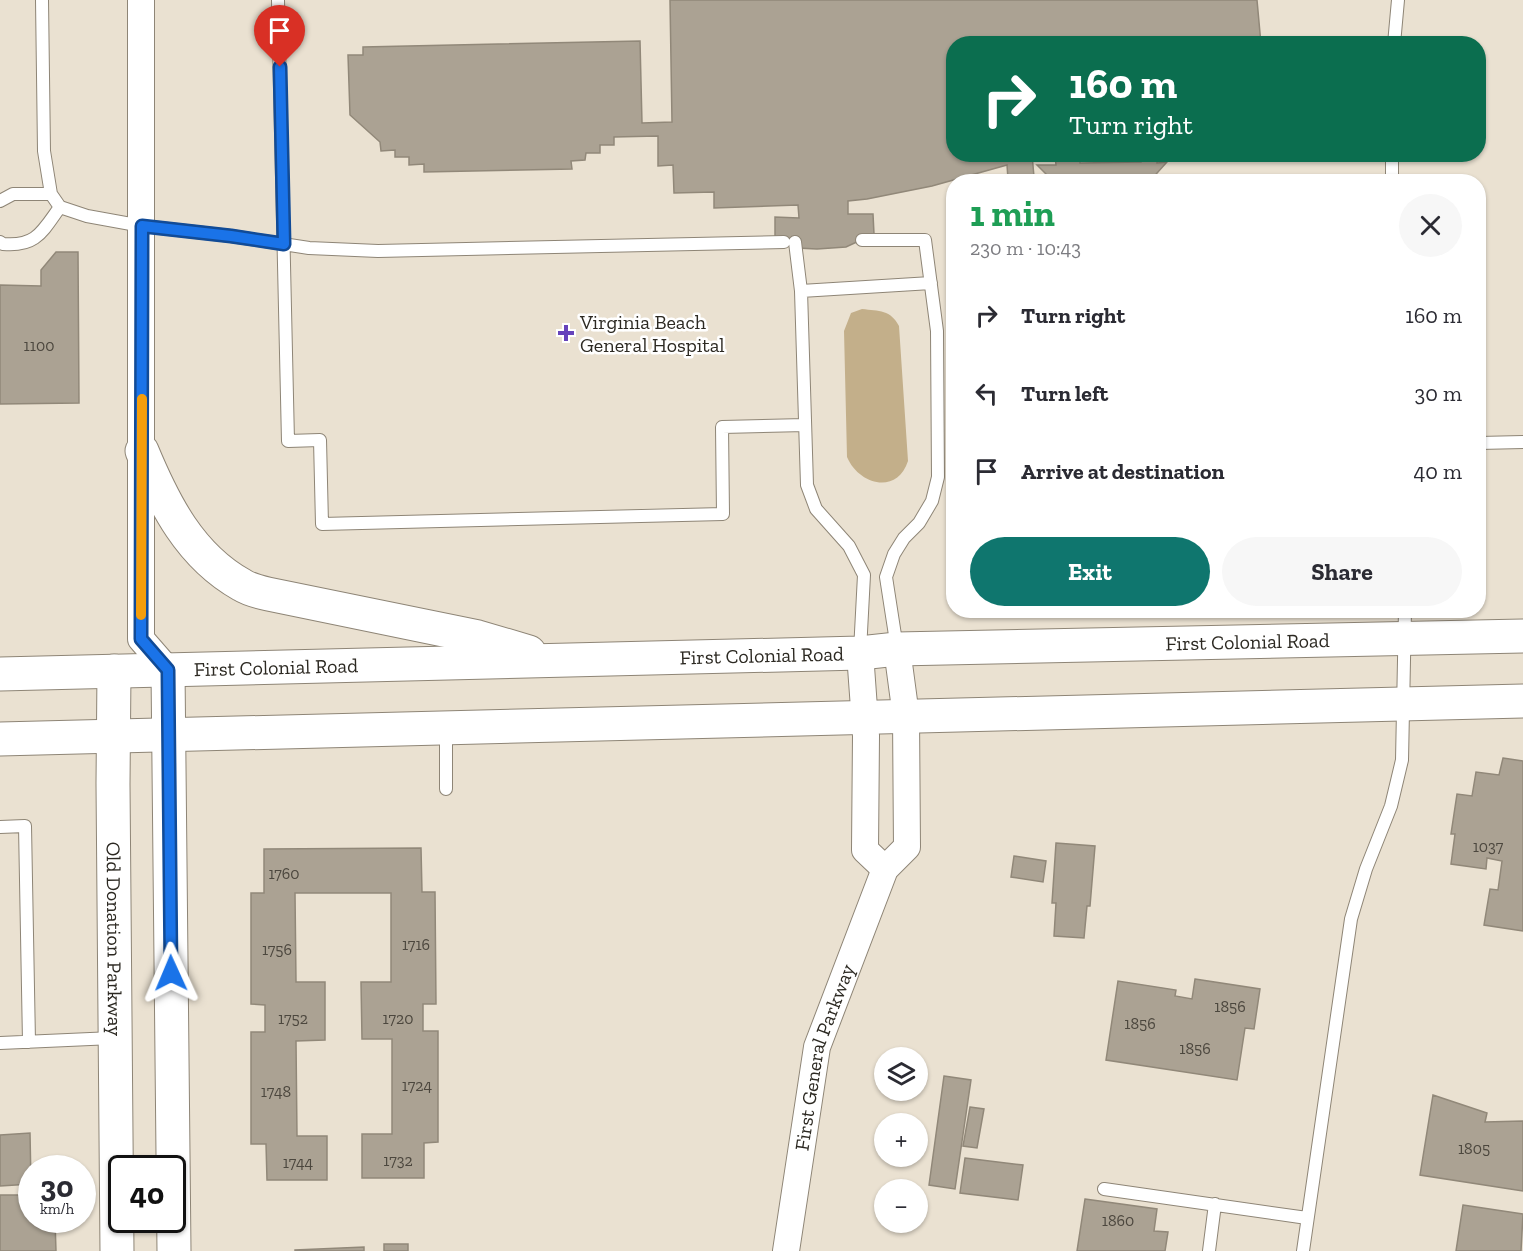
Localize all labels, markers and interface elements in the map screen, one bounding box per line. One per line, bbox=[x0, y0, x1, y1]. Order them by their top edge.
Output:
pin bbox=[254, 5, 305, 67]
icon: arrive bbox=[263, 14, 296, 47]
text: 160 m bbox=[1069, 58, 1177, 109]
icon: right bbox=[970, 60, 1048, 138]
text: Turn right bbox=[1069, 109, 1193, 141]
text: 1 min bbox=[970, 192, 1055, 235]
button: close bbox=[1399, 194, 1462, 257]
text: 230 m · 10:43 bbox=[970, 236, 1081, 260]
icon: right bbox=[970, 299, 1003, 332]
text: Turn right bbox=[1021, 302, 1125, 329]
text: 160 m bbox=[1405, 302, 1462, 329]
place label: Virginia Beach General Hospital bbox=[579, 310, 725, 357]
marker: Virginia Beach General Hospital bbox=[557, 324, 575, 342]
house number: 1100 bbox=[24, 336, 54, 355]
icon: left bbox=[970, 377, 1003, 410]
text: Turn left bbox=[1021, 380, 1108, 407]
text: 30 m bbox=[1415, 380, 1462, 407]
icon: arrive bbox=[970, 455, 1003, 488]
text: Arrive at destination bbox=[1021, 458, 1224, 485]
text: 40 m bbox=[1413, 458, 1462, 485]
button: Exit bbox=[970, 537, 1210, 606]
button: Share bbox=[1222, 537, 1462, 606]
street label: First Colonial Road bbox=[1165, 628, 1330, 655]
street label: First Colonial Road bbox=[679, 641, 844, 669]
street label: First Colonial Road bbox=[193, 653, 358, 681]
house number: 1037 bbox=[1473, 837, 1504, 856]
street label: Old Donation Parkway bbox=[101, 842, 127, 1037]
house number: 1760 bbox=[268, 864, 300, 883]
house number: 1716 bbox=[402, 935, 430, 954]
house number: 1756 bbox=[262, 940, 292, 959]
position arrow bbox=[139, 941, 203, 1005]
street label: First General Parkway bbox=[789, 960, 860, 1152]
house number: 1856 bbox=[1214, 997, 1246, 1016]
house number: 1752 bbox=[278, 1009, 308, 1028]
house number: 1720 bbox=[383, 1009, 413, 1028]
house number: 1856 bbox=[1124, 1014, 1156, 1033]
house number: 1856 bbox=[1179, 1039, 1211, 1058]
map controls bbox=[874, 1047, 928, 1233]
button: layers bbox=[874, 1047, 928, 1101]
house number: 1724 bbox=[402, 1076, 433, 1095]
house number: 1748 bbox=[261, 1082, 291, 1101]
button: + bbox=[874, 1113, 928, 1167]
house number: 1805 bbox=[1458, 1139, 1490, 1158]
house number: 1732 bbox=[383, 1151, 413, 1170]
house number: 1744 bbox=[283, 1153, 314, 1172]
speed limit sign: 40 bbox=[108, 1155, 186, 1233]
text: 30 bbox=[40, 1169, 74, 1205]
button: − bbox=[874, 1179, 928, 1233]
text: km/h bbox=[40, 1200, 74, 1218]
house number: 1860 bbox=[1102, 1211, 1134, 1230]

